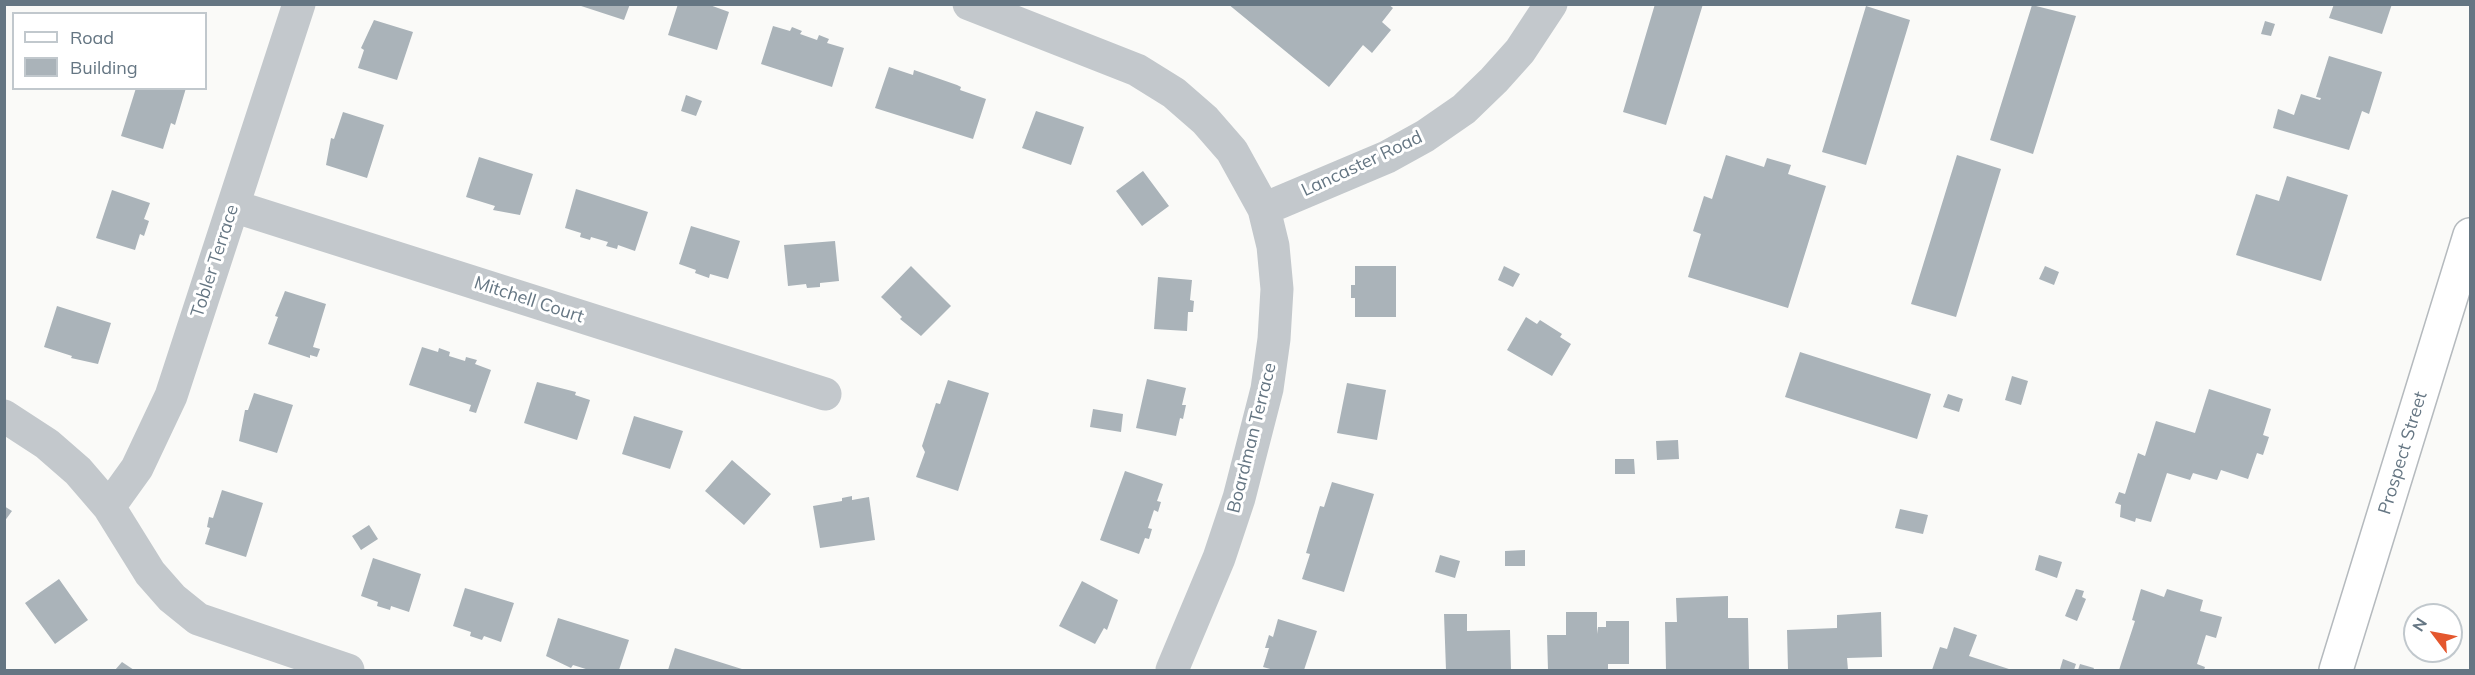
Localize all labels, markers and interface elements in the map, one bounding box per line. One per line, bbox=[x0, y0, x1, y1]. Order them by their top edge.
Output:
legend bbox=[12, 12, 207, 90]
text: Road bbox=[70, 26, 114, 49]
text: Building bbox=[70, 56, 138, 79]
street label: Lancaster Road bbox=[1298, 127, 1426, 201]
street label: Tobler Terrace bbox=[187, 202, 243, 320]
street label: Mitchell Court bbox=[471, 272, 587, 328]
street label: Boardman Terrace bbox=[1223, 361, 1281, 515]
street label: Prospect Street bbox=[2374, 389, 2432, 517]
north arrow bbox=[2403, 603, 2463, 663]
text: N bbox=[2408, 614, 2431, 635]

